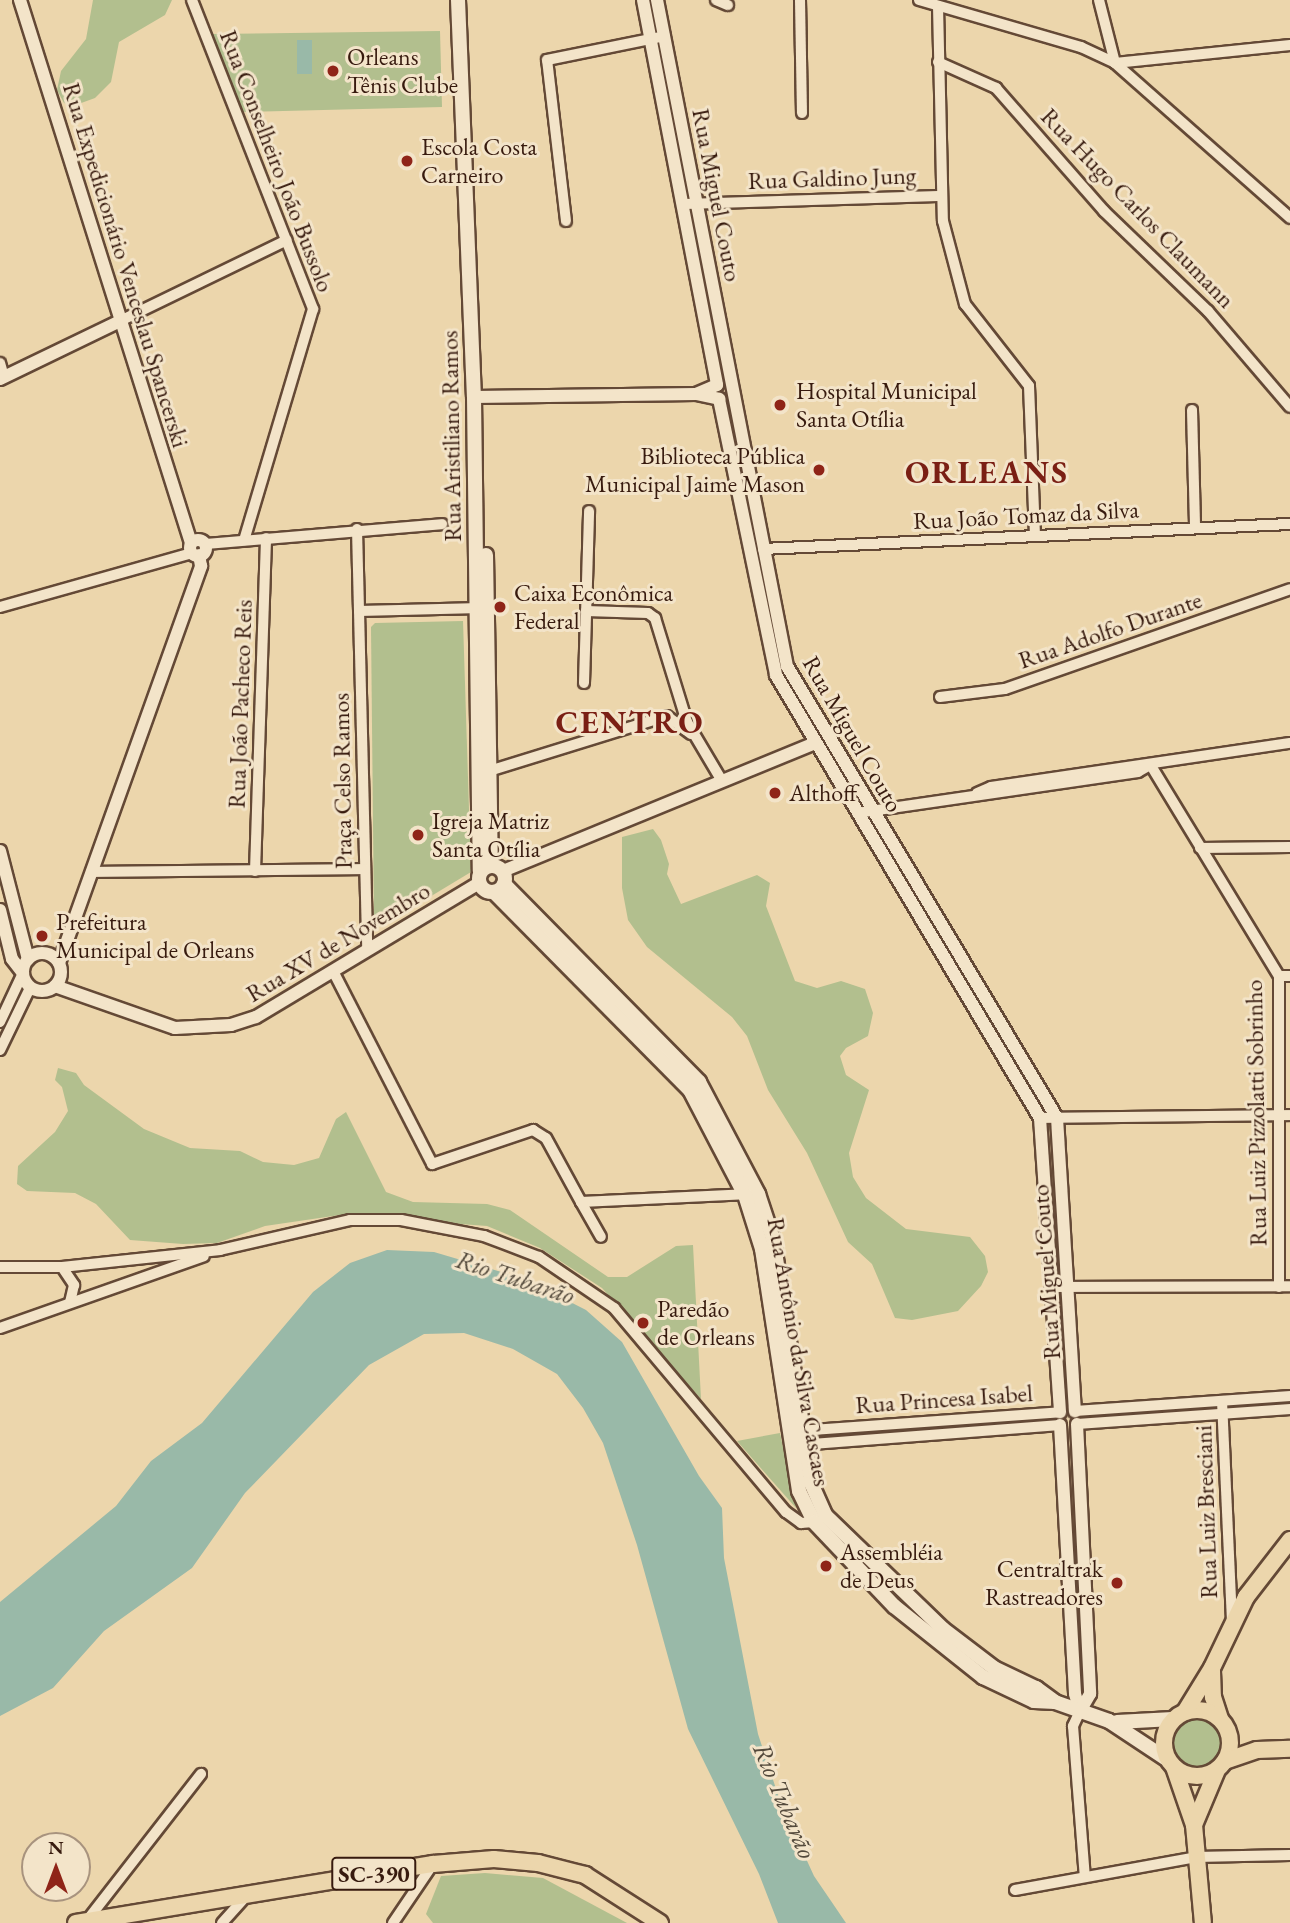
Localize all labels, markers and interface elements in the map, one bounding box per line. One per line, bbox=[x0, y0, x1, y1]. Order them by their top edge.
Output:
street label: Rua Conselheiro João Bussolo bbox=[214, 26, 340, 296]
place label: Orleans Tênis Clube bbox=[347, 43, 458, 99]
marker: Orleans Tênis Clube bbox=[325, 63, 341, 79]
street label: Rua Expedicionário Venceslau Spancerski bbox=[57, 79, 195, 451]
street label: Rua Hugo Carlos Claumann bbox=[1035, 102, 1241, 314]
street label: Rua Miguel Couto bbox=[686, 106, 748, 284]
place label: Escola Costa Carneiro bbox=[421, 133, 537, 189]
marker: Escola Costa Carneiro bbox=[399, 153, 415, 169]
street label: Rua Galdino Jung bbox=[747, 161, 917, 195]
street label: Rua Aristiliano Ramos bbox=[435, 330, 467, 542]
place label: Hospital Municipal Santa Otília bbox=[796, 377, 977, 433]
marker: Hospital Municipal Santa Otília bbox=[770, 395, 790, 415]
place label: Biblioteca Pública Municipal Jaime Mason bbox=[585, 442, 805, 498]
district label: ORLEANS bbox=[906, 453, 1068, 491]
marker: Biblioteca Pública Municipal Jaime Mason bbox=[811, 462, 827, 478]
street label: Rua João Tomaz da Silva bbox=[912, 495, 1140, 535]
place label: Caixa Econômica Federal bbox=[514, 579, 673, 635]
street label: Rua Adolfo Durante bbox=[1015, 585, 1205, 675]
street label: Rua João Pacheco Reis bbox=[222, 599, 258, 809]
marker: Caixa Econômica Federal bbox=[492, 599, 508, 615]
street label: Rua Miguel Couto bbox=[797, 651, 909, 817]
street label: Praça Celso Ramos bbox=[326, 693, 358, 869]
district label: CENTRO bbox=[556, 703, 704, 741]
place label: Althoff bbox=[789, 779, 857, 807]
marker: Althoff bbox=[767, 785, 783, 801]
place label: Igreja Matriz Santa Otília bbox=[432, 807, 549, 863]
marker: Igreja Matriz Santa Otília bbox=[410, 827, 426, 843]
street label: Rua XV de Novembro bbox=[241, 876, 435, 1008]
place label: Prefeitura Municipal de Orleans bbox=[56, 908, 254, 964]
marker: Prefeitura Municipal de Orleans bbox=[34, 928, 50, 944]
street label: Rua Luiz Pizzolatti Sobrinho bbox=[1239, 979, 1273, 1247]
street label: Rua Miguel Couto bbox=[1026, 1183, 1066, 1361]
street label: Rua Antônio da Silva Cascaes bbox=[761, 1215, 837, 1489]
water label: Rio Tubarão bbox=[452, 1244, 578, 1312]
place label: Paredão de Orleans bbox=[657, 1295, 755, 1351]
marker: Paredão de Orleans bbox=[635, 1315, 651, 1331]
street label: Rua Princesa Isabel bbox=[854, 1378, 1034, 1420]
street label: Rua Luiz Bresciani bbox=[1189, 1425, 1223, 1599]
place label: Assembléia de Deus bbox=[840, 1538, 943, 1594]
place label: Centraltrak Rastreadores bbox=[985, 1555, 1103, 1611]
marker: Assembléia de Deus bbox=[818, 1558, 834, 1574]
marker: Centraltrak Rastreadores bbox=[1109, 1575, 1125, 1591]
water label: Rio Tubarão bbox=[746, 1738, 822, 1864]
north arrow bbox=[21, 1832, 91, 1902]
text: N bbox=[48, 1835, 64, 1860]
road number: SC-390 bbox=[330, 1854, 418, 1894]

